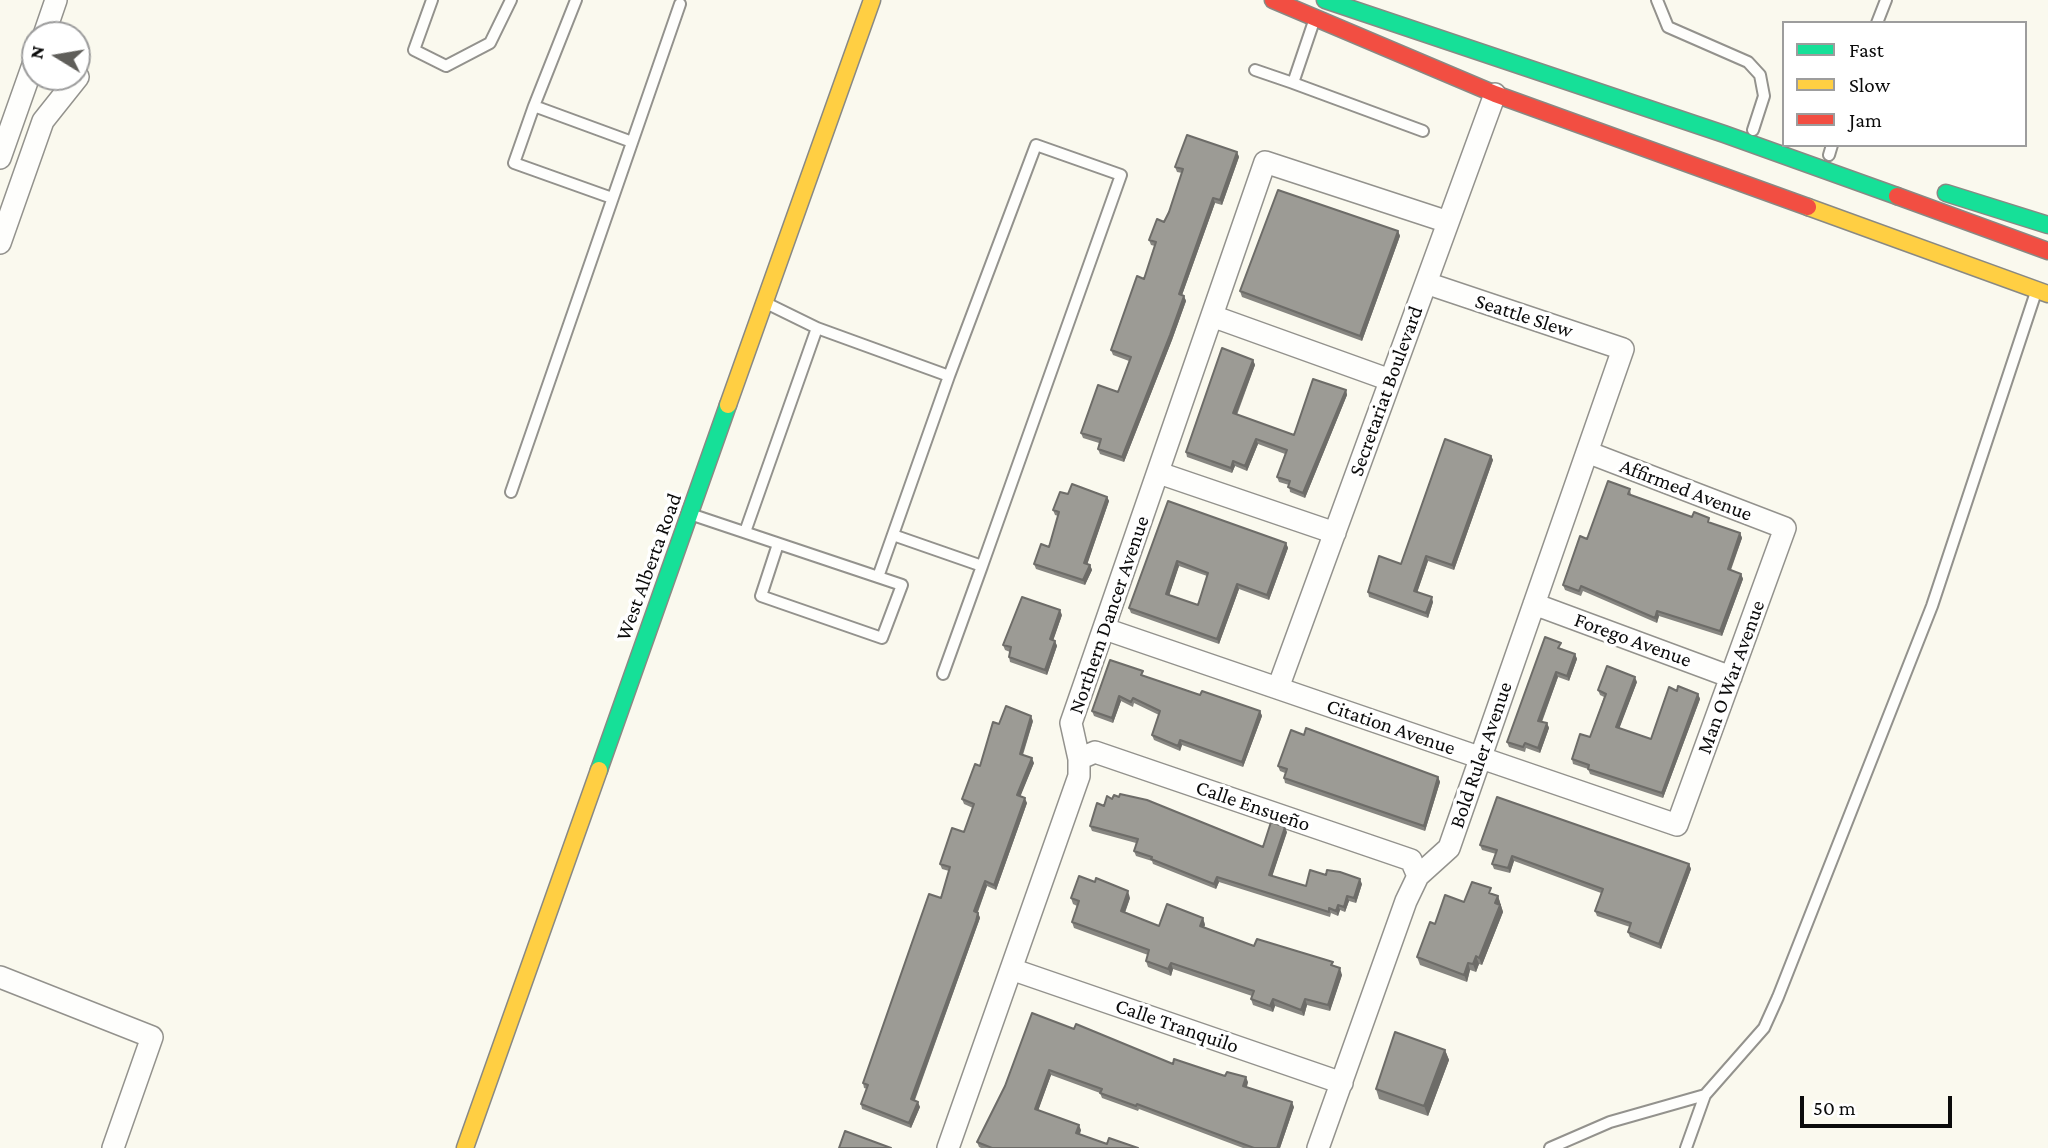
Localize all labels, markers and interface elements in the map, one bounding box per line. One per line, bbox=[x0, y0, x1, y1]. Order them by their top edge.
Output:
north arrow bbox=[21, 21, 91, 91]
legend bbox=[1782, 21, 2027, 147]
text: Fast bbox=[1849, 38, 1884, 62]
text: N bbox=[25, 44, 48, 61]
text: Slow bbox=[1849, 73, 1890, 97]
text: Jam bbox=[1849, 108, 1882, 132]
street label: Seattle Slew bbox=[1472, 288, 1576, 344]
street label: Secretariat Boulevard bbox=[1344, 302, 1428, 480]
street label: Affirmed Avenue bbox=[1616, 453, 1756, 527]
street label: West Alberta Road bbox=[611, 490, 687, 644]
street label: Northern Dancer Avenue bbox=[1063, 513, 1155, 717]
street label: Man O War Avenue bbox=[1692, 597, 1770, 757]
street label: Forego Avenue bbox=[1571, 607, 1695, 673]
street label: Bold Ruler Avenue bbox=[1444, 679, 1518, 831]
street label: Citation Avenue bbox=[1323, 693, 1459, 761]
street label: Calle Ensueño bbox=[1193, 775, 1313, 837]
street label: Calle Tranquilo bbox=[1112, 993, 1242, 1059]
scale bar bbox=[1803, 1082, 1955, 1126]
text: 50 m bbox=[1813, 1096, 1856, 1120]

